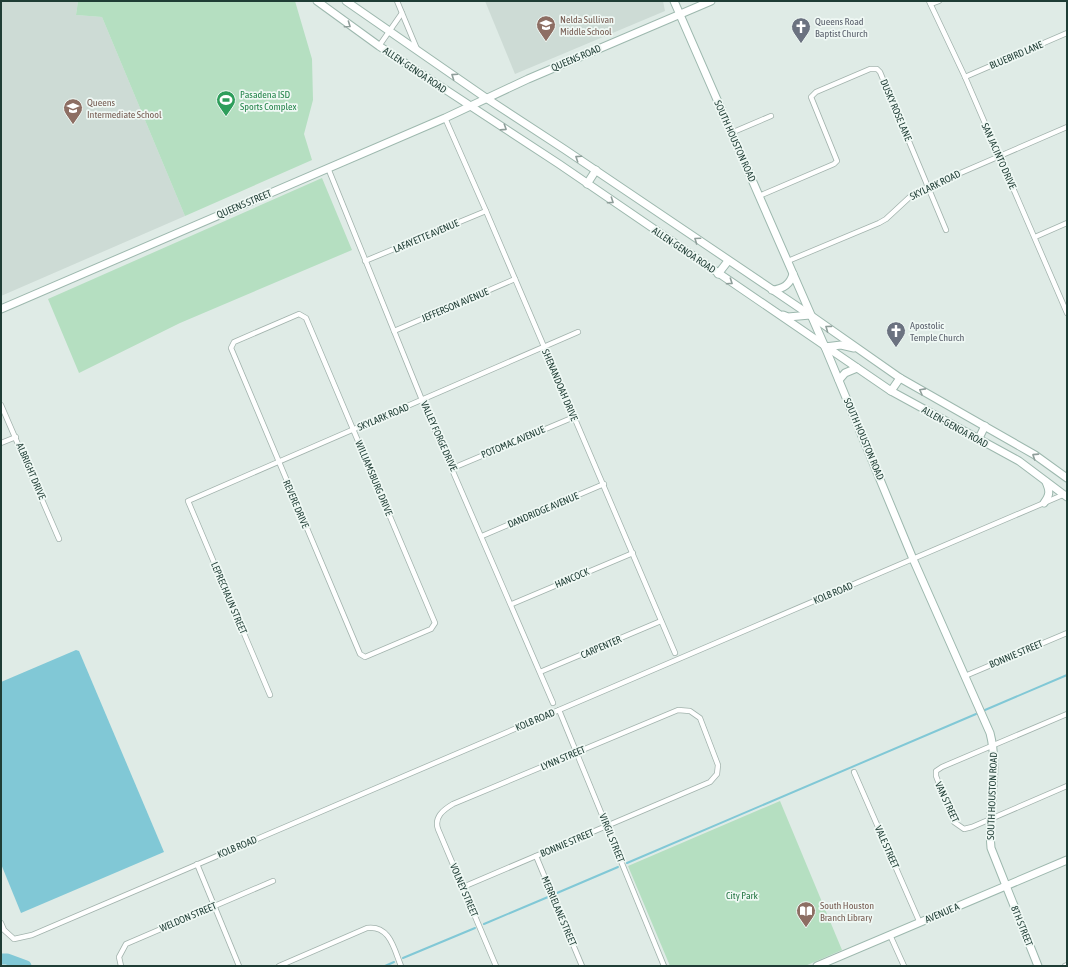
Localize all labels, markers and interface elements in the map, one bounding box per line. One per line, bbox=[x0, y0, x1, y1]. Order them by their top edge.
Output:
school or university icon: Nelda Sullivan Middle School bbox=[535, 14, 557, 42]
place label: Nelda Sullivan Middle School bbox=[560, 14, 614, 37]
church icon: Queens Road Baptist Church bbox=[790, 16, 812, 44]
place label: Queens Road Baptist Church bbox=[815, 16, 868, 39]
one-way arrow bbox=[344, 20, 351, 27]
street label: BLUEBIRD LANE bbox=[988, 39, 1045, 71]
street label: QUEENS ROAD bbox=[549, 42, 603, 73]
street label: ALLEN-GENOA ROAD bbox=[381, 45, 449, 96]
one-way arrow bbox=[451, 74, 458, 81]
street label: DUSKY ROSE LANE bbox=[878, 78, 914, 143]
sports icon: Pasadena ISD Sports Complex bbox=[215, 89, 237, 117]
place label: Pasadena ISD Sports Complex bbox=[240, 89, 296, 112]
school or university icon: Queens Intermediate School bbox=[62, 97, 84, 125]
place label: Queens Intermediate School bbox=[87, 97, 162, 120]
street label: SOUTH HOUSTON ROAD bbox=[712, 99, 758, 184]
street label: SAN JACINTO DRIVE bbox=[980, 121, 1019, 191]
one-way arrow bbox=[499, 123, 506, 130]
one-way arrow bbox=[575, 155, 582, 163]
street label: SKYLARK ROAD bbox=[908, 168, 962, 202]
street label: QUEENS STREET bbox=[215, 187, 274, 220]
one-way arrow bbox=[607, 196, 614, 203]
street label: LAFAYETTE AVENUE bbox=[392, 217, 461, 255]
street label: ALLEN-GENOA ROAD bbox=[650, 225, 718, 276]
one-way arrow bbox=[694, 238, 701, 245]
one-way arrow bbox=[726, 277, 733, 285]
street label: JEFFERSON AVENUE bbox=[420, 286, 491, 324]
church icon: Apostolic Temple Church bbox=[885, 320, 907, 348]
place label: Apostolic Temple Church bbox=[910, 320, 965, 343]
one-way arrow bbox=[825, 325, 832, 333]
street label: SHENANDOAH DRIVE bbox=[540, 347, 580, 423]
one-way arrow bbox=[919, 388, 926, 396]
street label: SOUTH HOUSTON ROAD bbox=[842, 396, 886, 482]
street label: VALLEY FORGE DRIVE bbox=[419, 399, 460, 473]
street label: SKYLARK ROAD bbox=[356, 401, 411, 433]
street label: ALLEN-GENOA ROAD bbox=[920, 404, 990, 450]
street label: POTOMAC AVENUE bbox=[480, 423, 547, 460]
street label: WILLIAMSBURG DRIVE bbox=[353, 439, 395, 518]
street label: ALBRIGHT DRIVE bbox=[14, 441, 48, 502]
one-way arrow bbox=[1032, 453, 1039, 461]
street label: REVERE DRIVE bbox=[281, 478, 311, 530]
street label: DANDRIDGE AVENUE bbox=[506, 490, 581, 530]
street label: LEPRECHAUN STREET bbox=[209, 560, 249, 636]
street label: HANCOCK bbox=[553, 566, 591, 590]
street label: KOLB ROAD bbox=[812, 580, 855, 606]
street label: CARPENTER bbox=[579, 634, 623, 660]
street label: BONNIE STREET bbox=[988, 638, 1045, 670]
street label: KOLB ROAD bbox=[514, 707, 557, 733]
street label: LYNN STREET bbox=[539, 743, 587, 772]
street label: SOUTH HOUSTON ROAD bbox=[985, 752, 999, 840]
street label: VAN STREET bbox=[933, 780, 961, 825]
street label: VIRGIL STREET bbox=[597, 812, 627, 865]
street label: VALE STREET bbox=[873, 824, 902, 871]
street label: BONNIE STREET bbox=[539, 827, 596, 859]
street label: KOLB ROAD bbox=[216, 834, 259, 860]
street label: VOLNEY STREET bbox=[448, 862, 480, 919]
street label: MERRIELANE STREET bbox=[539, 875, 579, 948]
park label: City Park bbox=[726, 890, 759, 901]
street label: WELDON STREET bbox=[158, 900, 219, 934]
library icon: South Houston Branch Library bbox=[795, 900, 817, 928]
place label: South Houston Branch Library bbox=[820, 900, 874, 923]
street label: AVENUE A bbox=[923, 901, 961, 925]
street label: 8TH STREET bbox=[1009, 904, 1035, 948]

